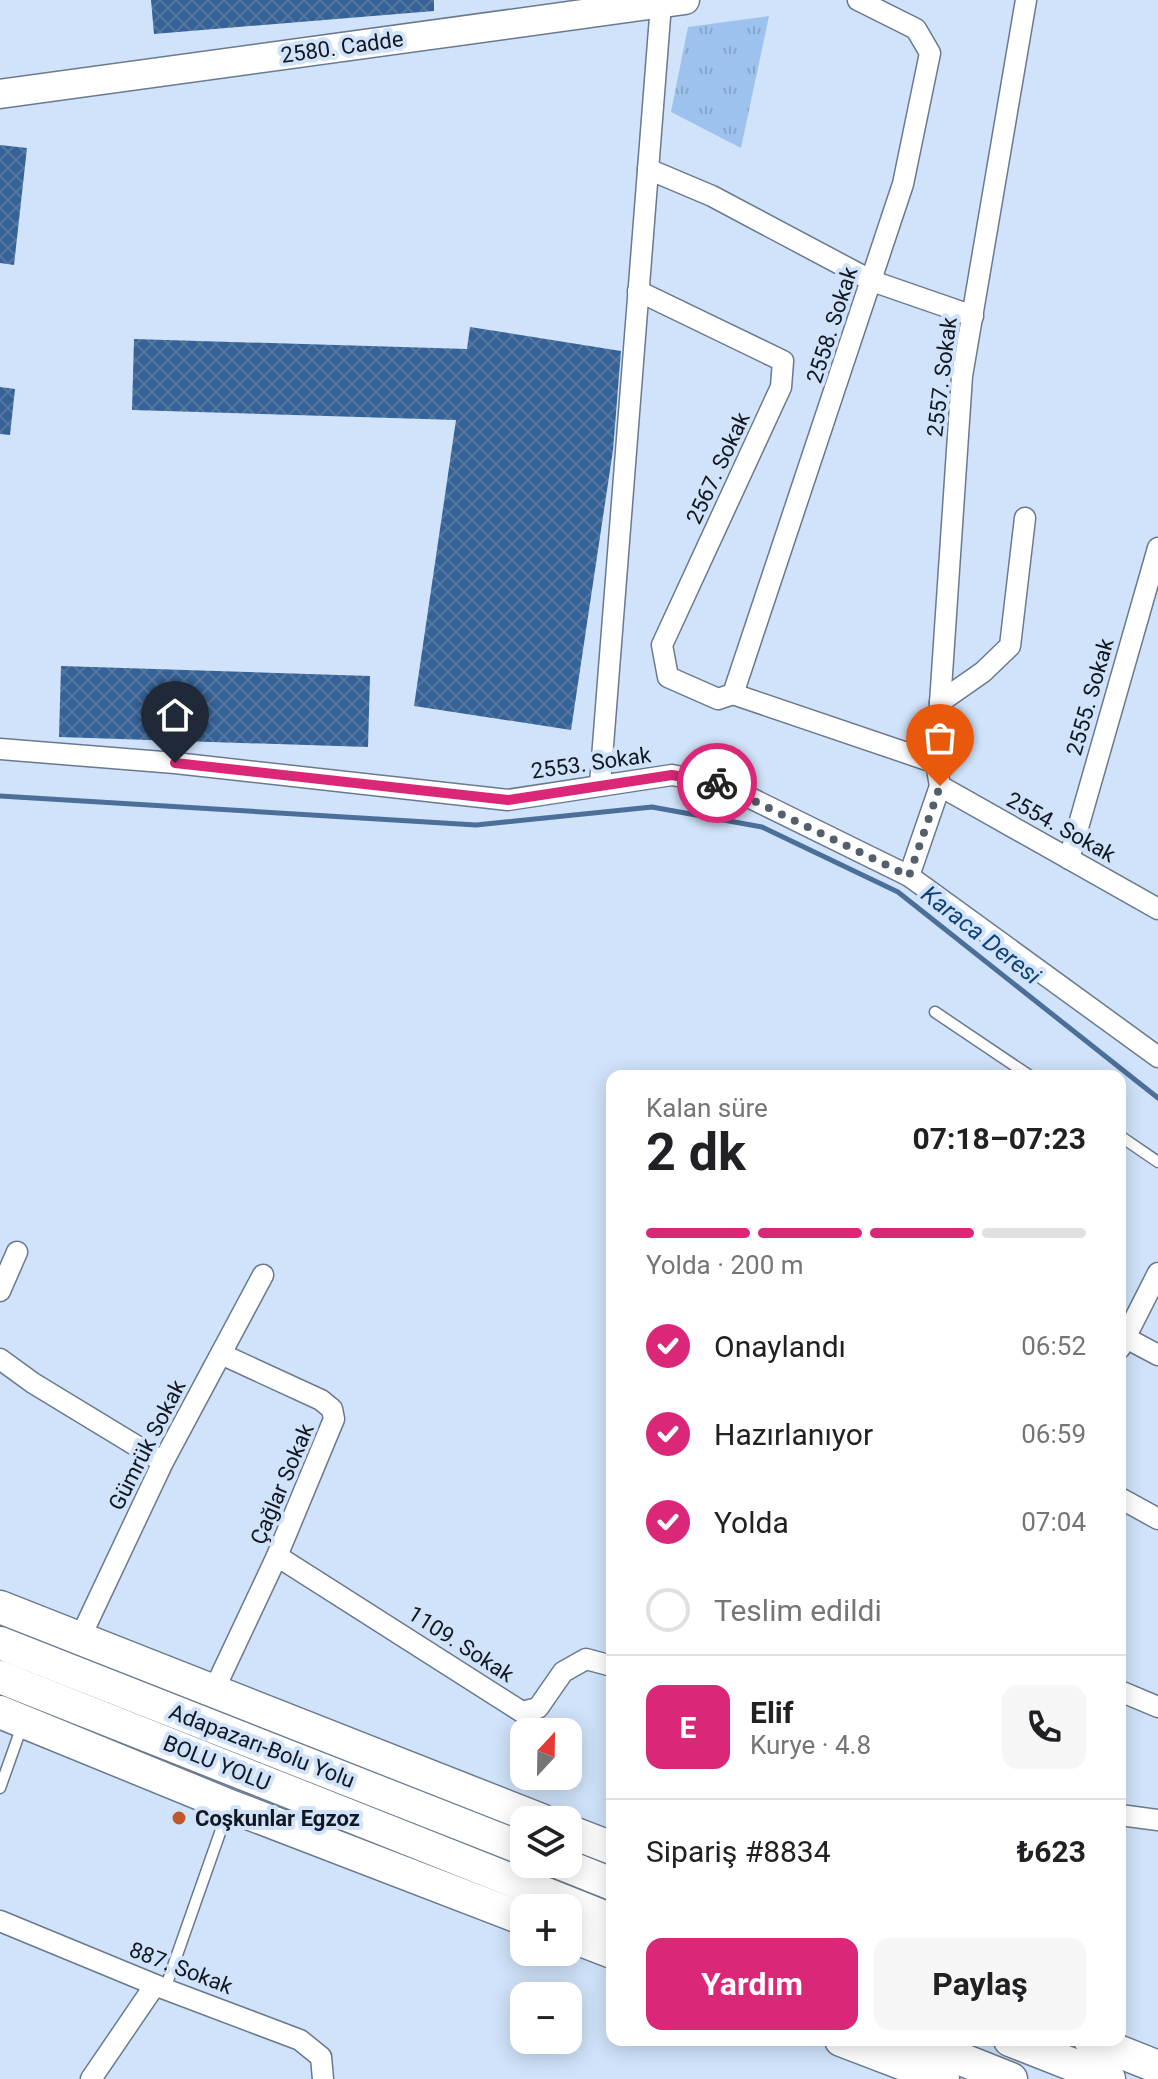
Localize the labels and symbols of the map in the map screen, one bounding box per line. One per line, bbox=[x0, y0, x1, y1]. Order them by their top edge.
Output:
street label: 2580. Cadde bbox=[279, 26, 405, 68]
street label: 2558. Sokak bbox=[801, 263, 863, 386]
street label: 2557. Sokak bbox=[922, 315, 962, 438]
street label: 2567. Sokak bbox=[681, 407, 755, 528]
street label: 2555. Sokak bbox=[1061, 635, 1119, 758]
pin bbox=[141, 681, 209, 763]
pin bbox=[906, 704, 974, 786]
street label: 2553. Sokak bbox=[530, 742, 653, 784]
courier bbox=[677, 743, 757, 823]
street label: 2554. Sokak bbox=[1002, 787, 1121, 868]
water label: Karaca Deresi bbox=[916, 880, 1046, 990]
street label: Gümrük Sokak bbox=[104, 1375, 191, 1514]
street label: Çağlar Sokak bbox=[245, 1419, 319, 1548]
street label: 1109. Sokak bbox=[404, 1601, 519, 1688]
street label: Adapazarı-Bolu Yolu bbox=[166, 1699, 358, 1793]
north arrow bbox=[510, 1718, 582, 1790]
street label: BOLU YOLU bbox=[160, 1730, 274, 1796]
place label: Coşkunlar Egzoz bbox=[195, 1806, 360, 1831]
marker: Coşkunlar Egzoz bbox=[170, 1809, 188, 1827]
street label: 887. Sokak bbox=[126, 1937, 237, 1999]

